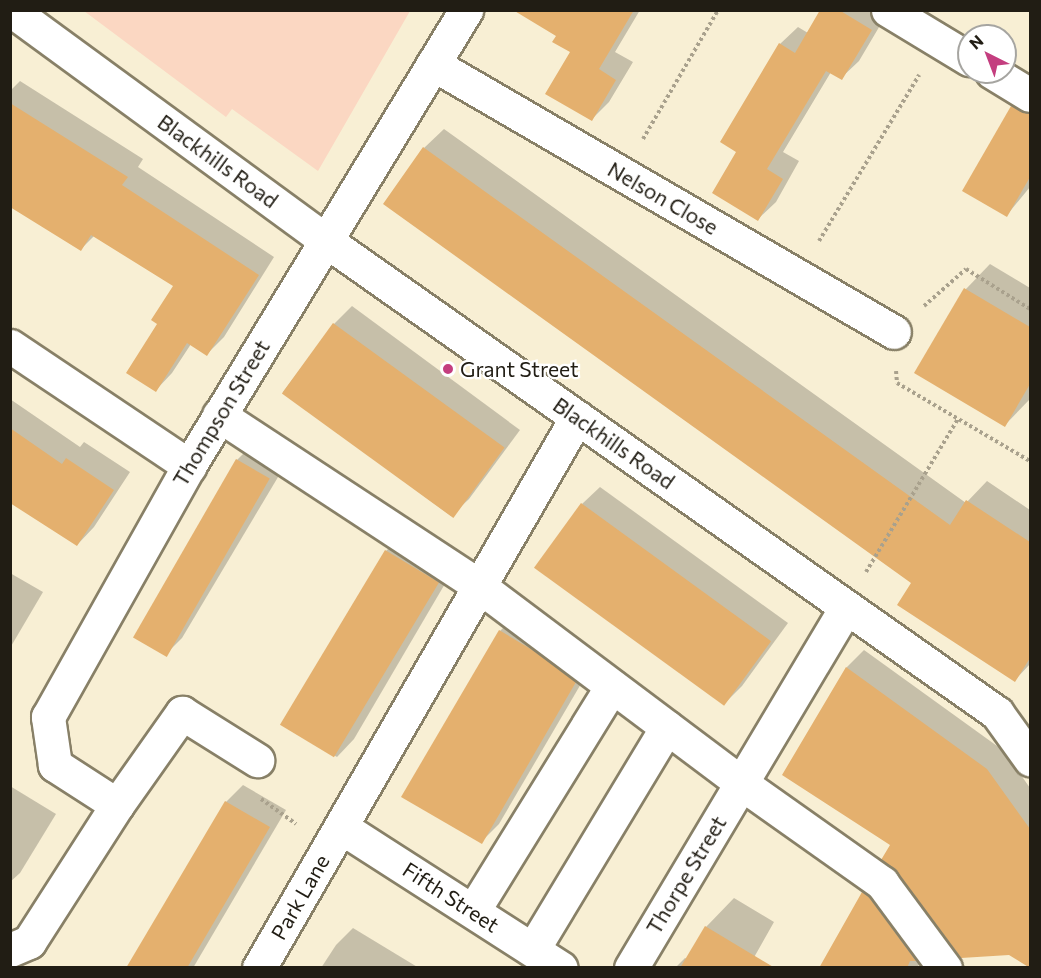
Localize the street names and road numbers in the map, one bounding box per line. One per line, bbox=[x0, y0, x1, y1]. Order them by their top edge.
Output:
street label: Blackhills Road bbox=[153, 109, 283, 213]
street label: Nelson Close bbox=[603, 156, 723, 240]
street label: Thompson Street bbox=[167, 335, 275, 491]
street label: Blackhills Road bbox=[548, 392, 680, 494]
street label: Thorpe Street bbox=[641, 811, 731, 939]
street label: Park Lane bbox=[266, 850, 334, 944]
street label: Fifth Street bbox=[398, 857, 504, 937]

